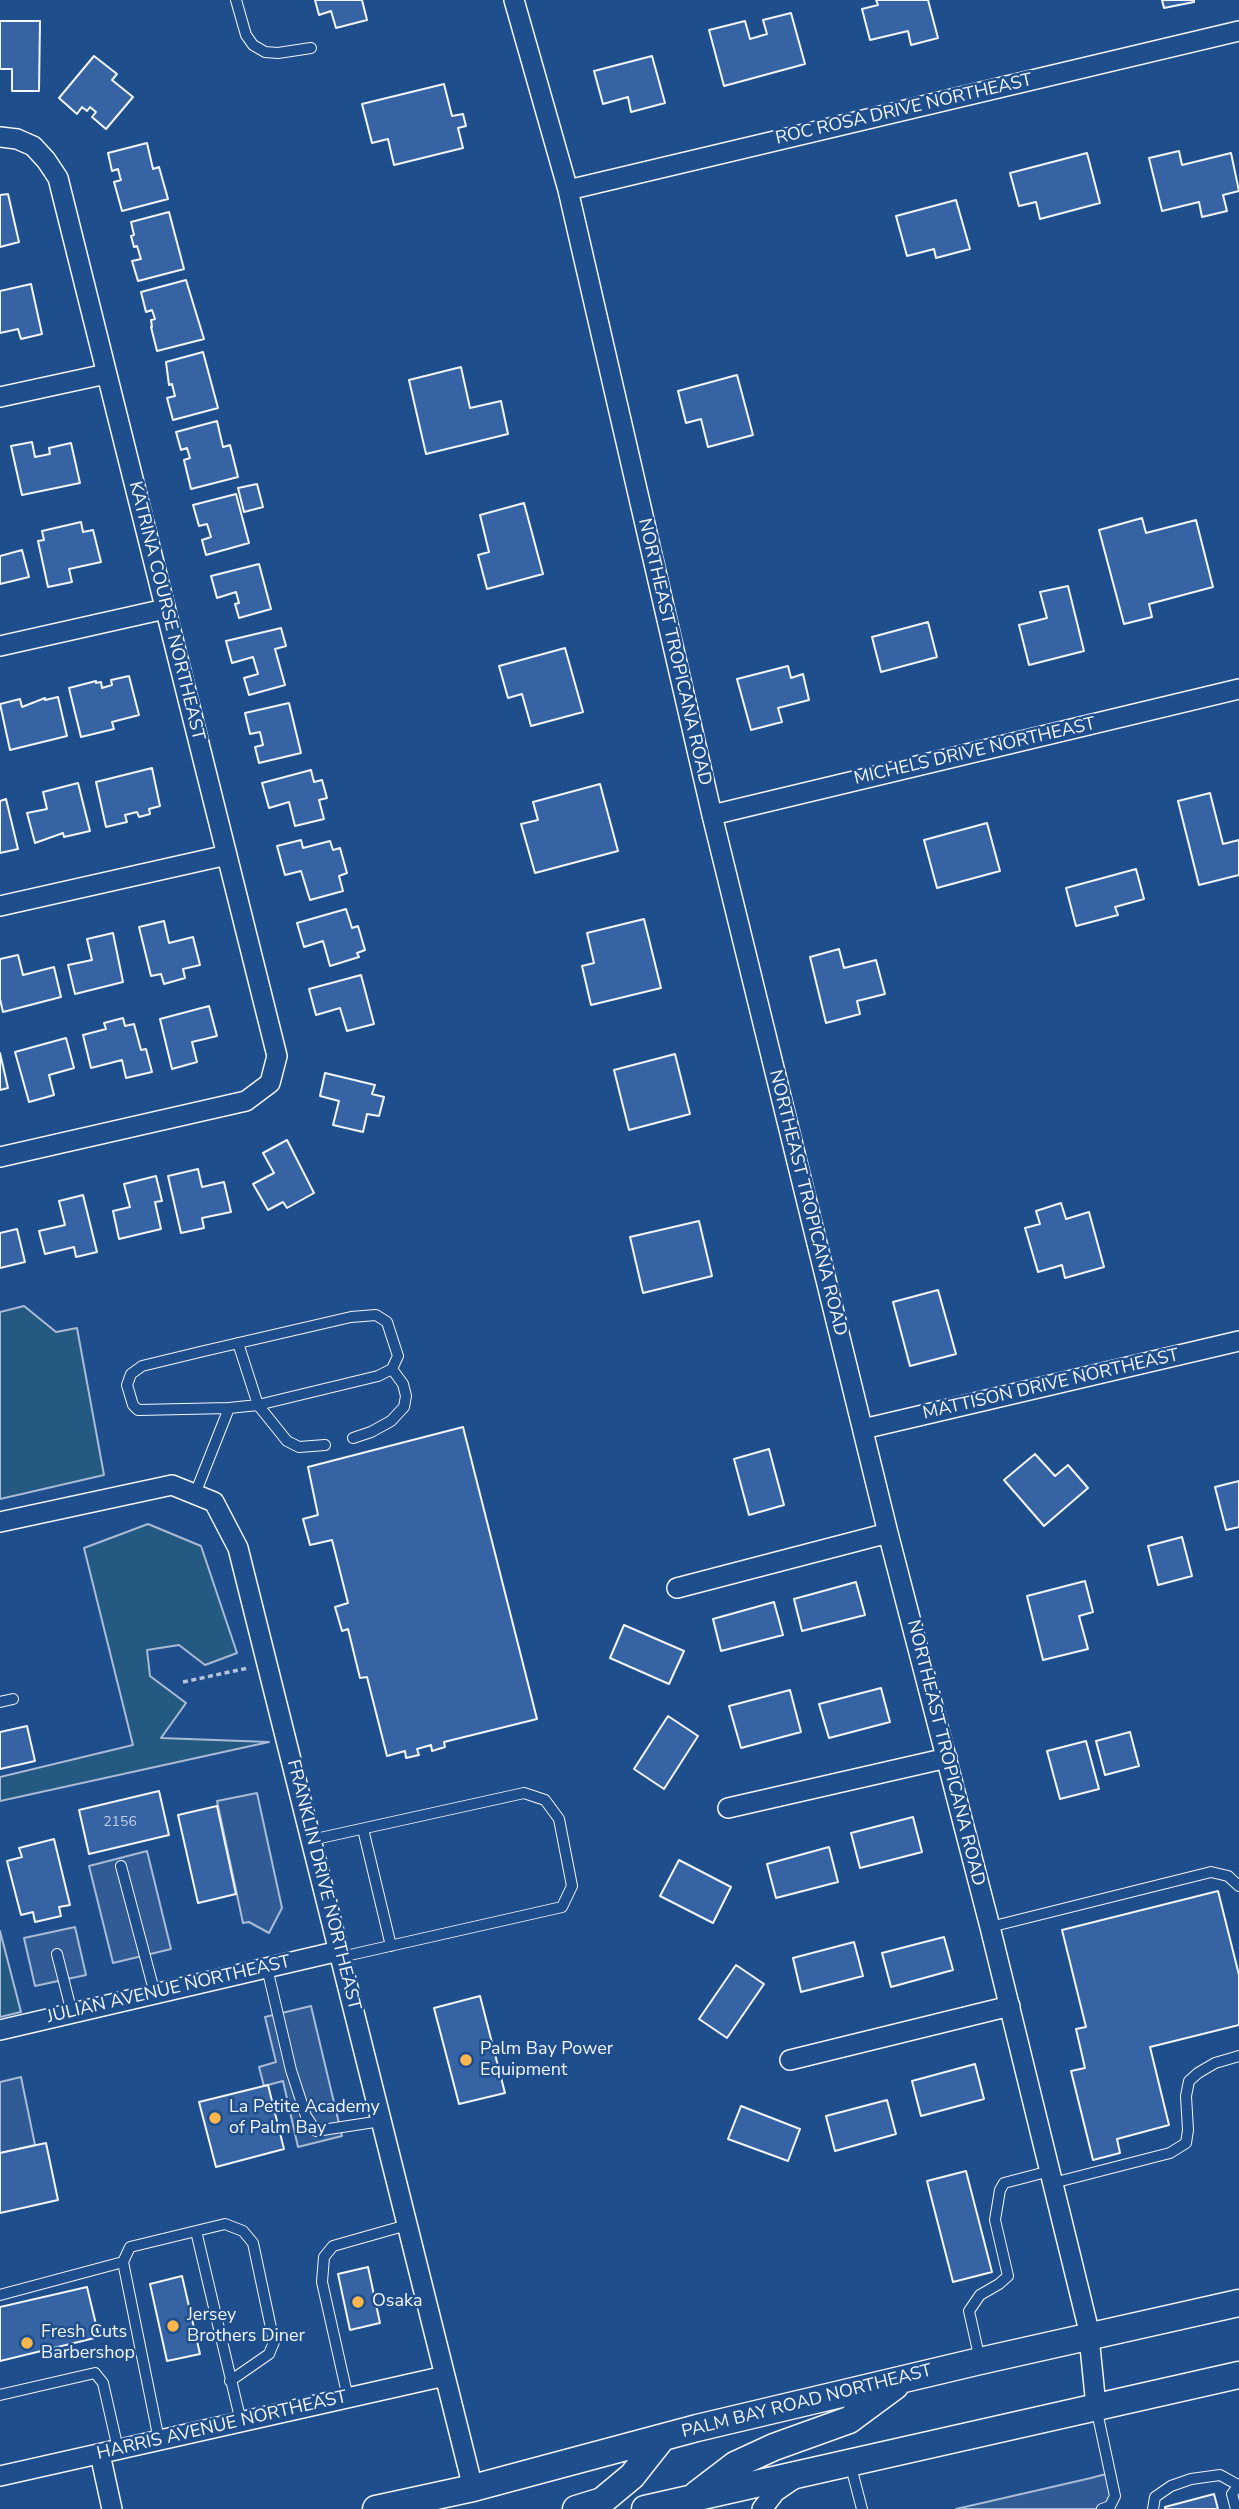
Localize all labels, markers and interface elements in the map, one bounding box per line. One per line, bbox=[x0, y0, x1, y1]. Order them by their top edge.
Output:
street label: ROC ROSA DRIVE NORTHEAST bbox=[774, 70, 1034, 150]
street label: KATRINA COURSE NORTHEAST bbox=[123, 479, 209, 743]
street label: NORTHEAST TROPICANA ROAD bbox=[633, 516, 715, 788]
street label: MICHELS DRIVE NORTHEAST bbox=[852, 714, 1098, 790]
street label: NORTHEAST TROPICANA ROAD bbox=[763, 1068, 851, 1338]
street label: MATTISON DRIVE NORTHEAST bbox=[921, 1345, 1181, 1425]
street label: NORTHEAST TROPICANA ROAD bbox=[901, 1618, 989, 1888]
street label: FRANKLIN DRIVE NORTHEAST bbox=[281, 1757, 365, 2013]
house number: 2156 bbox=[103, 1815, 137, 1831]
street label: JULIAN AVENUE NORTHEAST bbox=[45, 1951, 293, 2029]
place label: Palm Bay Power Equipment bbox=[480, 2039, 613, 2082]
marker: Palm Bay Power Equipment bbox=[458, 2052, 474, 2068]
place label: La Petite Academy of Palm Bay bbox=[229, 2097, 380, 2140]
marker: La Petite Academy of Palm Bay bbox=[207, 2110, 223, 2126]
place label: Osaka bbox=[372, 2291, 422, 2313]
marker: Osaka bbox=[350, 2294, 366, 2310]
place label: Jersey Brothers Diner bbox=[187, 2305, 305, 2348]
marker: Jersey Brothers Diner bbox=[165, 2318, 181, 2334]
place label: Fresh Cuts Barbershop bbox=[41, 2322, 135, 2364]
marker: Fresh Cuts Barbershop bbox=[19, 2335, 35, 2351]
street label: PALM BAY ROAD NORTHEAST bbox=[680, 2360, 934, 2444]
street label: HARRIS AVENUE NORTHEAST bbox=[95, 2387, 349, 2465]

